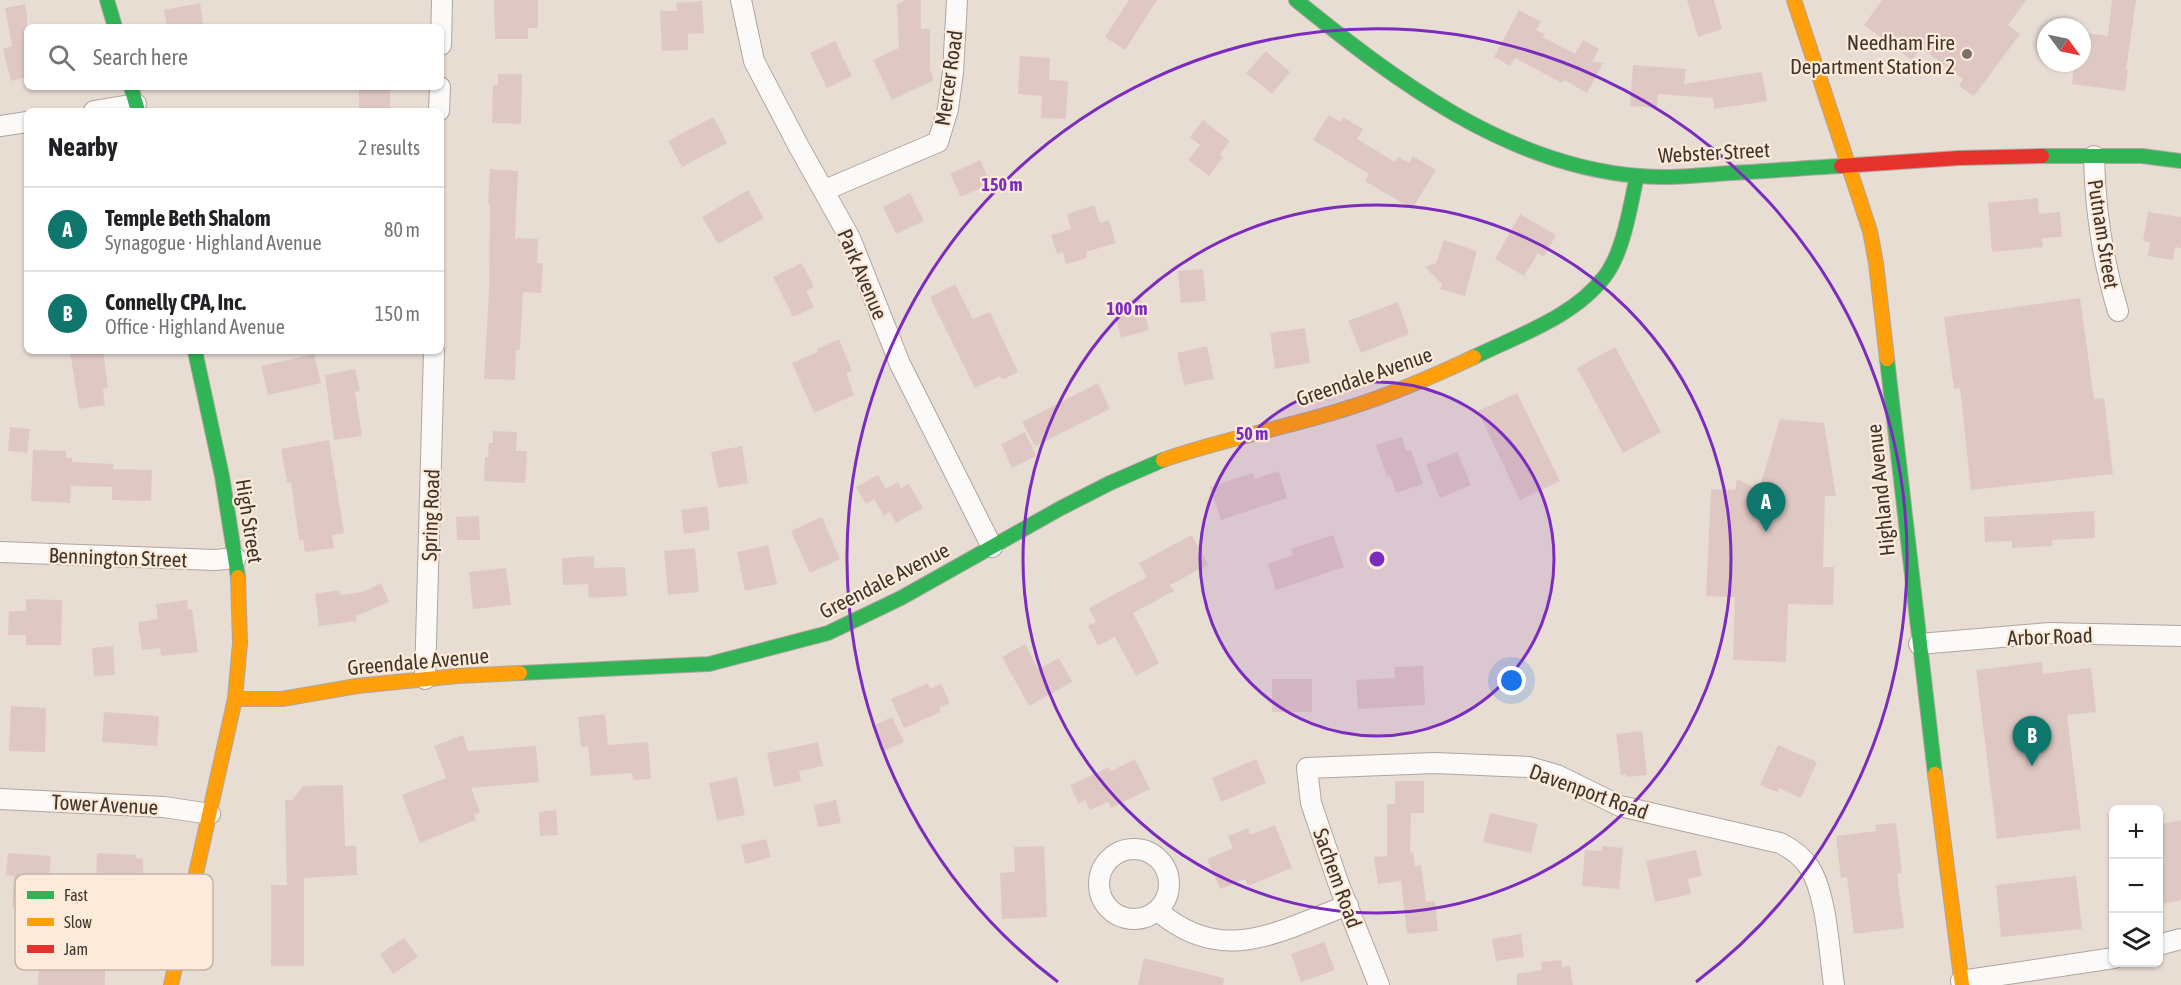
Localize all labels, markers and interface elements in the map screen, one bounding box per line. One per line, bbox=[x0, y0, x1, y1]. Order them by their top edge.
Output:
north arrow bbox=[2037, 18, 2091, 72]
search box bbox=[24, 24, 444, 90]
street label: Mercer Road bbox=[929, 29, 967, 127]
place label: Needham Fire Department Station 2 bbox=[1790, 30, 1955, 78]
icon: search bbox=[45, 41, 78, 74]
text: Search here bbox=[93, 44, 188, 70]
marker: Needham Fire Department Station 2 bbox=[1960, 47, 1974, 61]
text: Nearby bbox=[48, 132, 118, 162]
text: 2 results bbox=[358, 136, 420, 159]
street label: Webster Street bbox=[1657, 137, 1771, 167]
text: 150 m bbox=[982, 174, 1022, 195]
street label: Putnam Street bbox=[2084, 178, 2124, 290]
text: Temple Beth Shalom bbox=[105, 205, 271, 231]
text: A bbox=[63, 218, 72, 241]
text: 80 m bbox=[384, 218, 420, 241]
street label: Park Avenue bbox=[833, 225, 893, 323]
text: Synagogue · Highland Avenue bbox=[105, 231, 322, 254]
text: Connelly CPA, Inc. bbox=[105, 289, 246, 315]
text: 100 m bbox=[1107, 298, 1147, 319]
text: B bbox=[63, 302, 72, 325]
text: 150 m bbox=[375, 302, 420, 325]
text: Office · Highland Avenue bbox=[105, 315, 285, 338]
street label: Greendale Avenue bbox=[1293, 342, 1435, 410]
text: 50 m bbox=[1236, 423, 1268, 444]
street label: Highland Avenue bbox=[1861, 423, 1899, 557]
street label: Spring Road bbox=[416, 469, 444, 561]
street label: High Street bbox=[231, 477, 269, 565]
pin: A bbox=[1746, 482, 1786, 532]
street label: Greendale Avenue bbox=[815, 537, 953, 623]
street label: Bennington Street bbox=[48, 543, 188, 571]
centre of rings bbox=[1367, 549, 1387, 569]
street label: Arbor Road bbox=[2007, 623, 2093, 649]
street label: Greendale Avenue bbox=[346, 643, 490, 679]
your location bbox=[1497, 666, 1526, 695]
pin: B bbox=[2012, 716, 2052, 766]
street label: Davenport Road bbox=[1526, 758, 1652, 824]
street label: Tower Avenue bbox=[51, 789, 159, 819]
map controls bbox=[2109, 805, 2163, 967]
button: + bbox=[2109, 805, 2163, 859]
street label: Sachem Road bbox=[1309, 825, 1367, 931]
button: − bbox=[2109, 859, 2163, 913]
legend bbox=[15, 874, 213, 970]
text: Fast bbox=[64, 886, 88, 904]
text: Slow bbox=[64, 913, 92, 931]
button: layers bbox=[2109, 913, 2163, 967]
text: Jam bbox=[64, 940, 88, 958]

